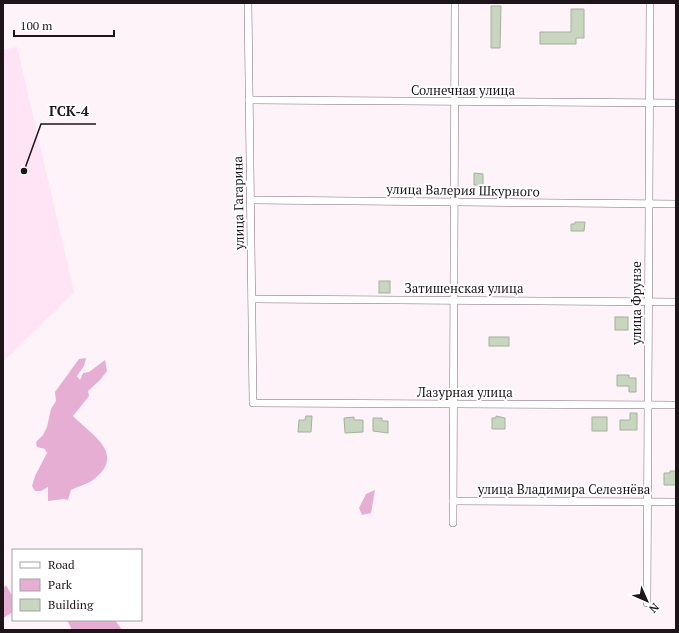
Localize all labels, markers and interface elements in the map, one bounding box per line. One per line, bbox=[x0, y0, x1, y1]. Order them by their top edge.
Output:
scale bar bbox=[14, 12, 114, 38]
text: 100 m bbox=[20, 18, 53, 33]
street label: Солнечная улица bbox=[411, 81, 515, 99]
callout: ГСК-4 bbox=[41, 98, 96, 124]
text: ГСК-4 bbox=[49, 101, 89, 120]
street label: улица Гагарина bbox=[228, 156, 248, 251]
street label: улица Валерия Шкурного bbox=[385, 180, 540, 200]
street label: улица Фрунзе bbox=[627, 261, 645, 346]
street label: Затишенская улица bbox=[404, 279, 524, 297]
street label: Лазурная улица bbox=[416, 383, 513, 401]
street label: улица Владимира Селезнёва bbox=[477, 480, 651, 498]
legend bbox=[12, 549, 142, 621]
text: Road bbox=[48, 557, 75, 572]
text: Park bbox=[48, 577, 73, 592]
north arrow bbox=[627, 581, 667, 621]
text: Building bbox=[48, 597, 94, 612]
text: N bbox=[646, 600, 662, 616]

